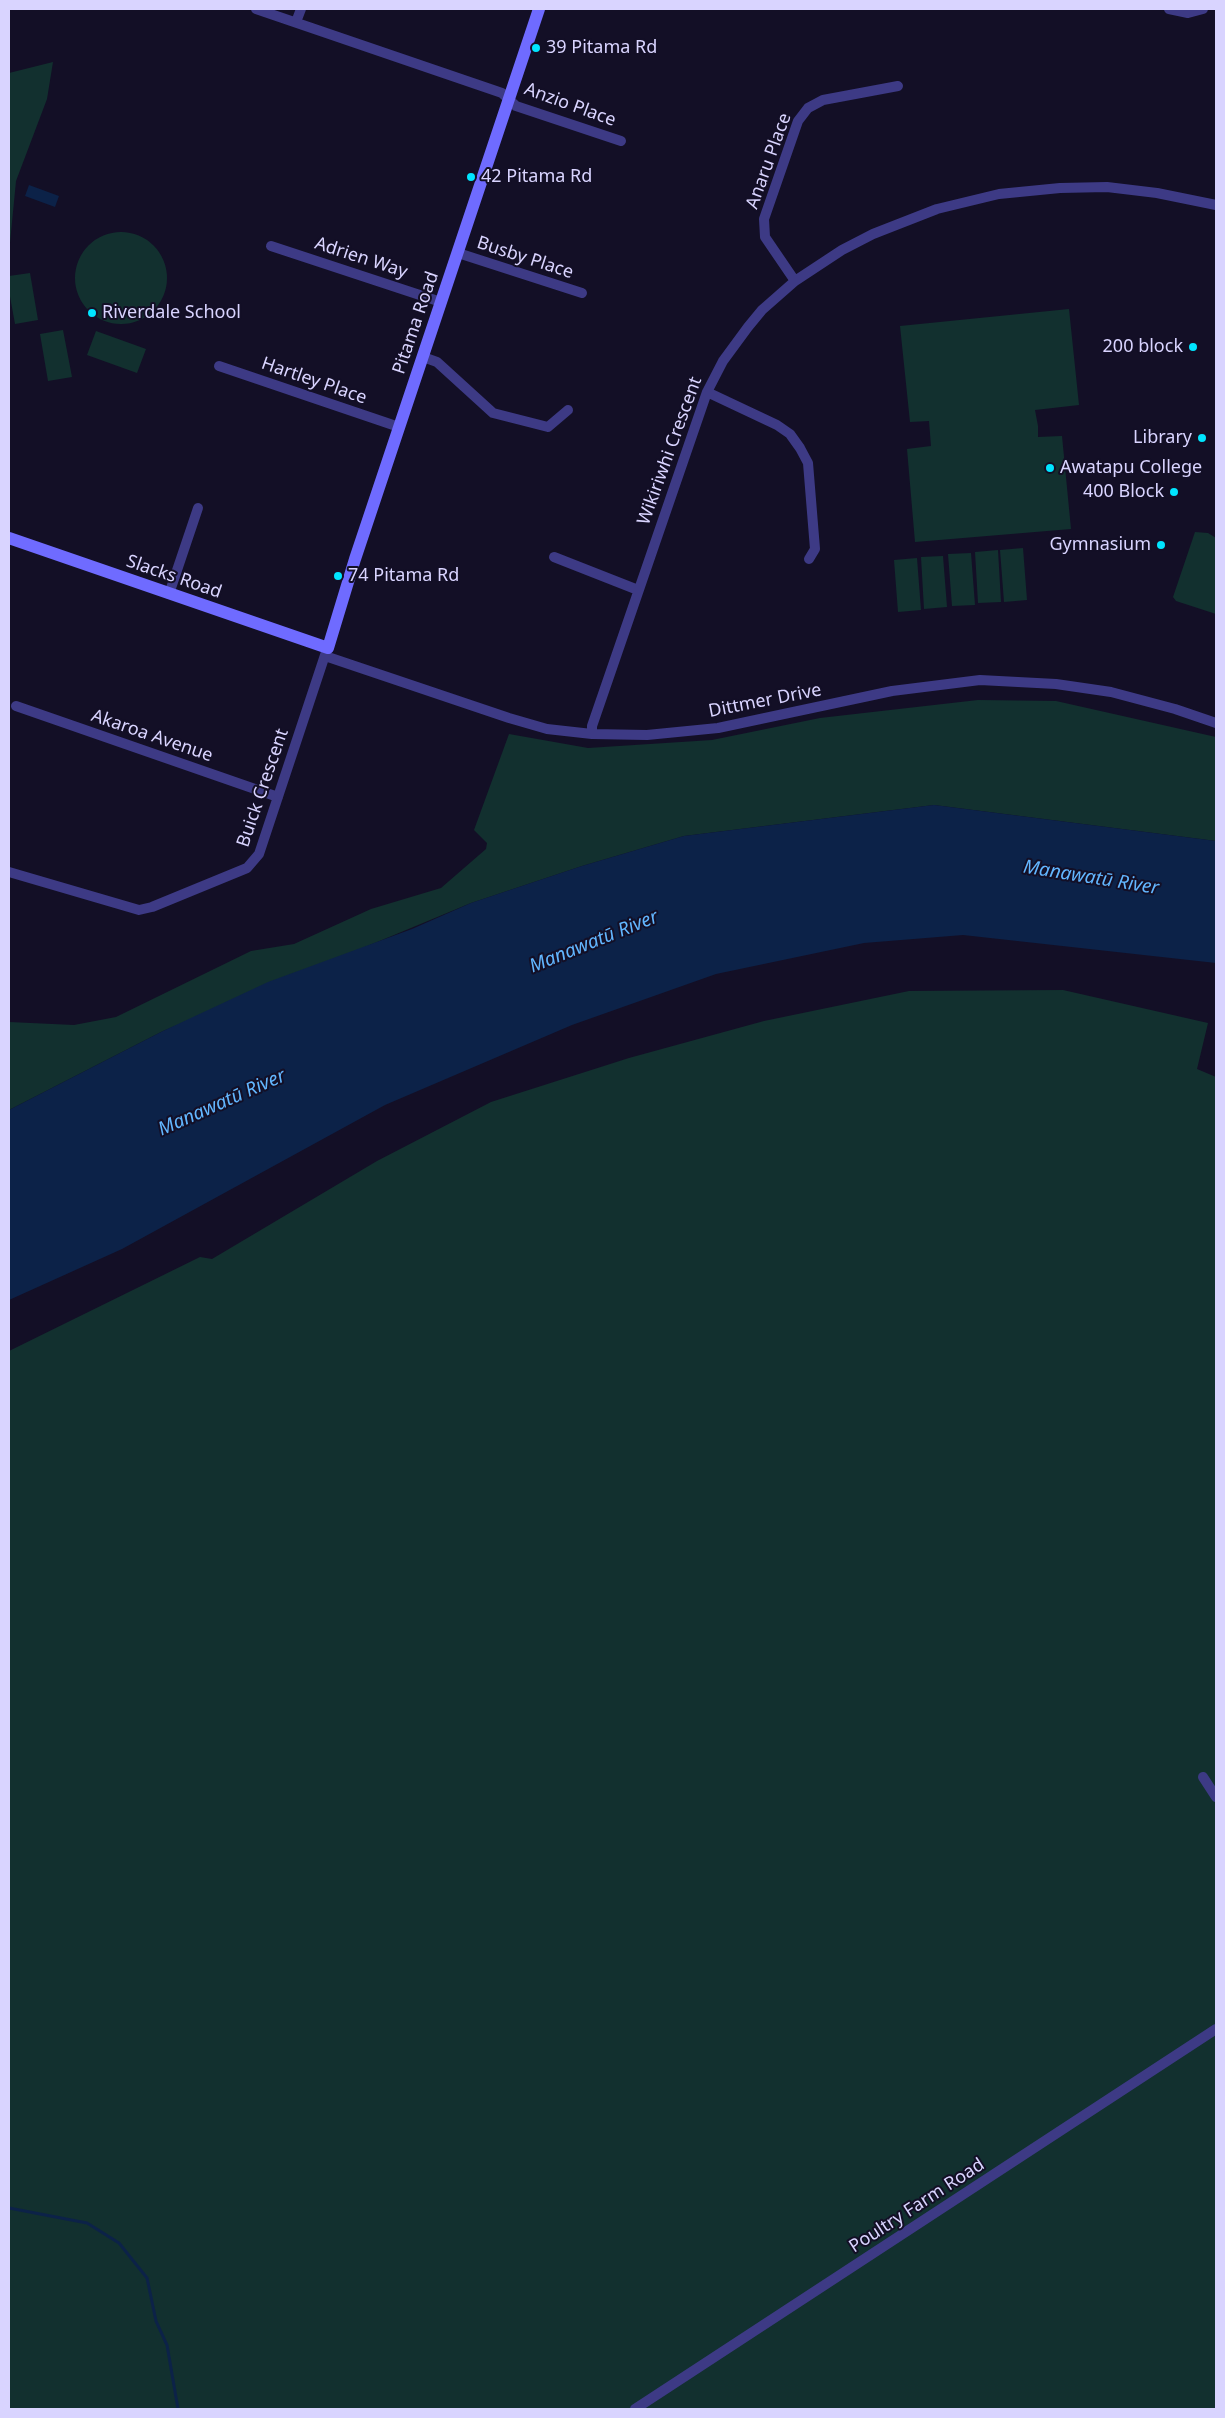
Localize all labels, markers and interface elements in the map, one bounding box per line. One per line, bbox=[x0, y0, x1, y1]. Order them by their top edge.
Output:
place label: 39 Pitama Rd bbox=[546, 37, 657, 59]
marker: 39 Pitama Rd bbox=[530, 42, 542, 54]
street label: Anzio Place bbox=[521, 78, 619, 132]
street label: Anaru Place bbox=[742, 110, 796, 212]
place label: 42 Pitama Rd bbox=[481, 166, 592, 188]
marker: 42 Pitama Rd bbox=[465, 171, 477, 183]
street label: Busby Place bbox=[474, 232, 576, 284]
street label: Adrien Way bbox=[312, 233, 410, 283]
street label: Pitama Road bbox=[388, 269, 444, 377]
place label: Riverdale School bbox=[102, 302, 241, 324]
marker: Riverdale School bbox=[86, 307, 98, 319]
place label: 200 block bbox=[1103, 336, 1183, 358]
marker: 200 block bbox=[1187, 341, 1199, 353]
street label: Hartley Place bbox=[258, 353, 370, 409]
street label: Wikiriwhi Crescent bbox=[633, 374, 707, 528]
place label: Library bbox=[1133, 427, 1192, 449]
marker: Library bbox=[1196, 432, 1208, 444]
place label: Awatapu College bbox=[1060, 457, 1202, 479]
marker: Awatapu College bbox=[1044, 462, 1056, 474]
place label: 400 Block bbox=[1083, 481, 1164, 503]
marker: 400 Block bbox=[1168, 486, 1180, 498]
place label: Gymnasium bbox=[1049, 534, 1151, 556]
marker: Gymnasium bbox=[1155, 539, 1167, 551]
street label: Slacks Road bbox=[123, 551, 225, 603]
place label: 74 Pitama Rd bbox=[348, 565, 459, 587]
marker: 74 Pitama Rd bbox=[332, 570, 344, 582]
street label: Dittmer Drive bbox=[707, 679, 823, 723]
street label: Akaroa Avenue bbox=[88, 705, 216, 767]
street label: Buick Crescent bbox=[233, 726, 293, 850]
water label: Manawatū River bbox=[1022, 856, 1160, 900]
water label: Manawatū River bbox=[526, 906, 662, 978]
water label: Manawatū River bbox=[155, 1065, 289, 1141]
street label: Poultry Farm Road bbox=[845, 2154, 989, 2258]

